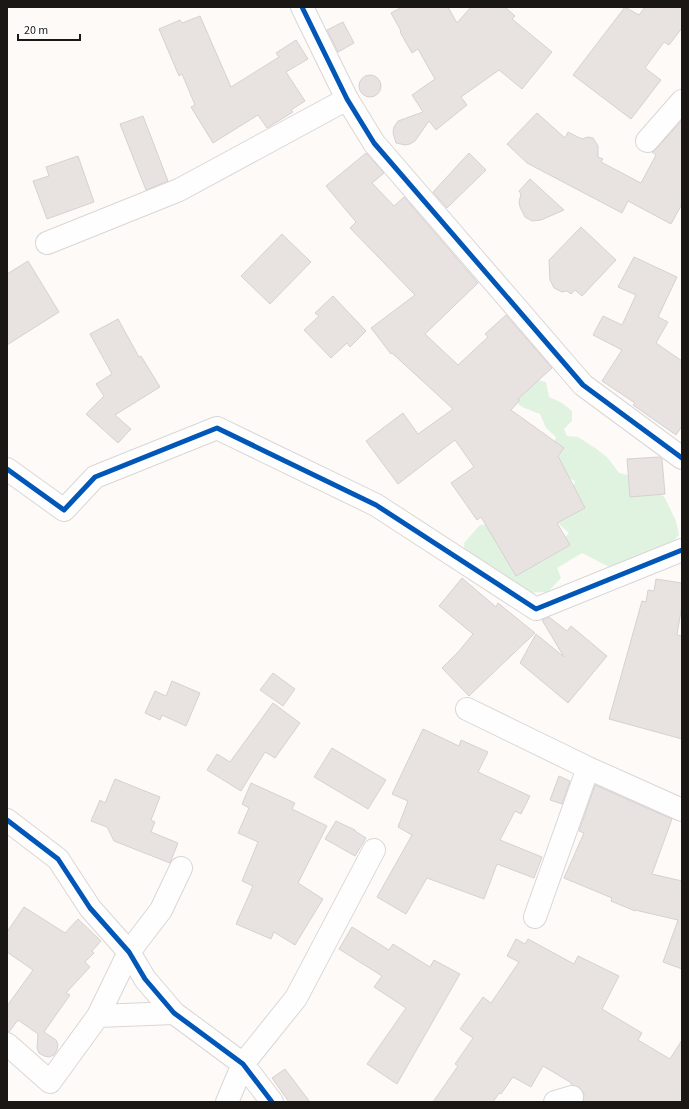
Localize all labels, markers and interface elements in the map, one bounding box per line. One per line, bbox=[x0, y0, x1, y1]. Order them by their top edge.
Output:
scale bar bbox=[18, 16, 80, 42]
text: 20 m bbox=[24, 22, 48, 39]

